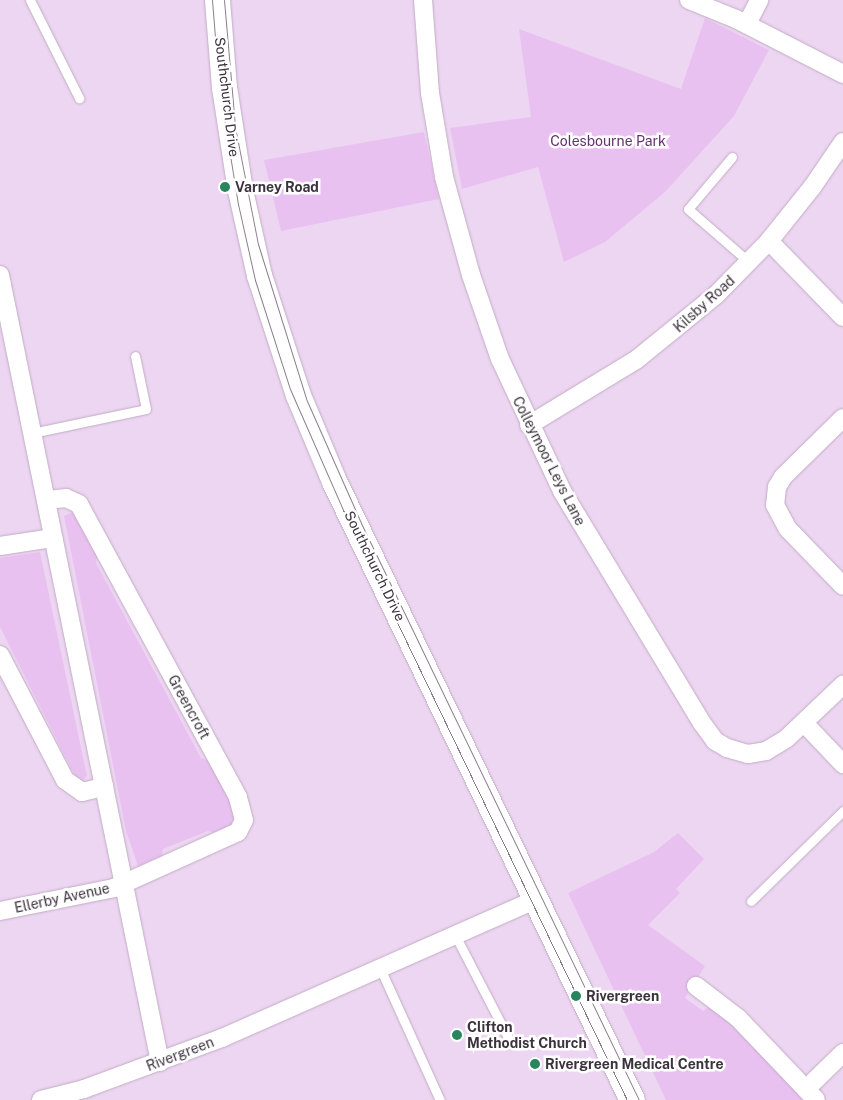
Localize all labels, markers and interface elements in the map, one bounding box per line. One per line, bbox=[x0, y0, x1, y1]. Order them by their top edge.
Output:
street label: Southchurch Drive bbox=[211, 36, 243, 158]
park label: Colesbourne Park bbox=[550, 133, 666, 149]
place label: Varney Road bbox=[235, 179, 319, 195]
marker: Varney Road bbox=[219, 181, 231, 193]
street label: Kilsby Road bbox=[670, 272, 738, 336]
street label: Colleymoor Leys Lane bbox=[509, 394, 589, 528]
street label: Southchurch Drive bbox=[341, 508, 409, 624]
street label: Greencroft bbox=[165, 672, 213, 742]
street label: Ellerby Avenue bbox=[13, 880, 111, 916]
place label: Rivergreen bbox=[586, 988, 659, 1004]
marker: Rivergreen bbox=[570, 990, 582, 1002]
place label: Clifton Methodist Church bbox=[467, 1019, 587, 1052]
marker: Clifton Methodist Church bbox=[451, 1029, 463, 1041]
street label: Rivergreen bbox=[144, 1033, 216, 1075]
place label: Rivergreen Medical Centre bbox=[545, 1056, 724, 1072]
marker: Rivergreen Medical Centre bbox=[529, 1058, 541, 1070]

